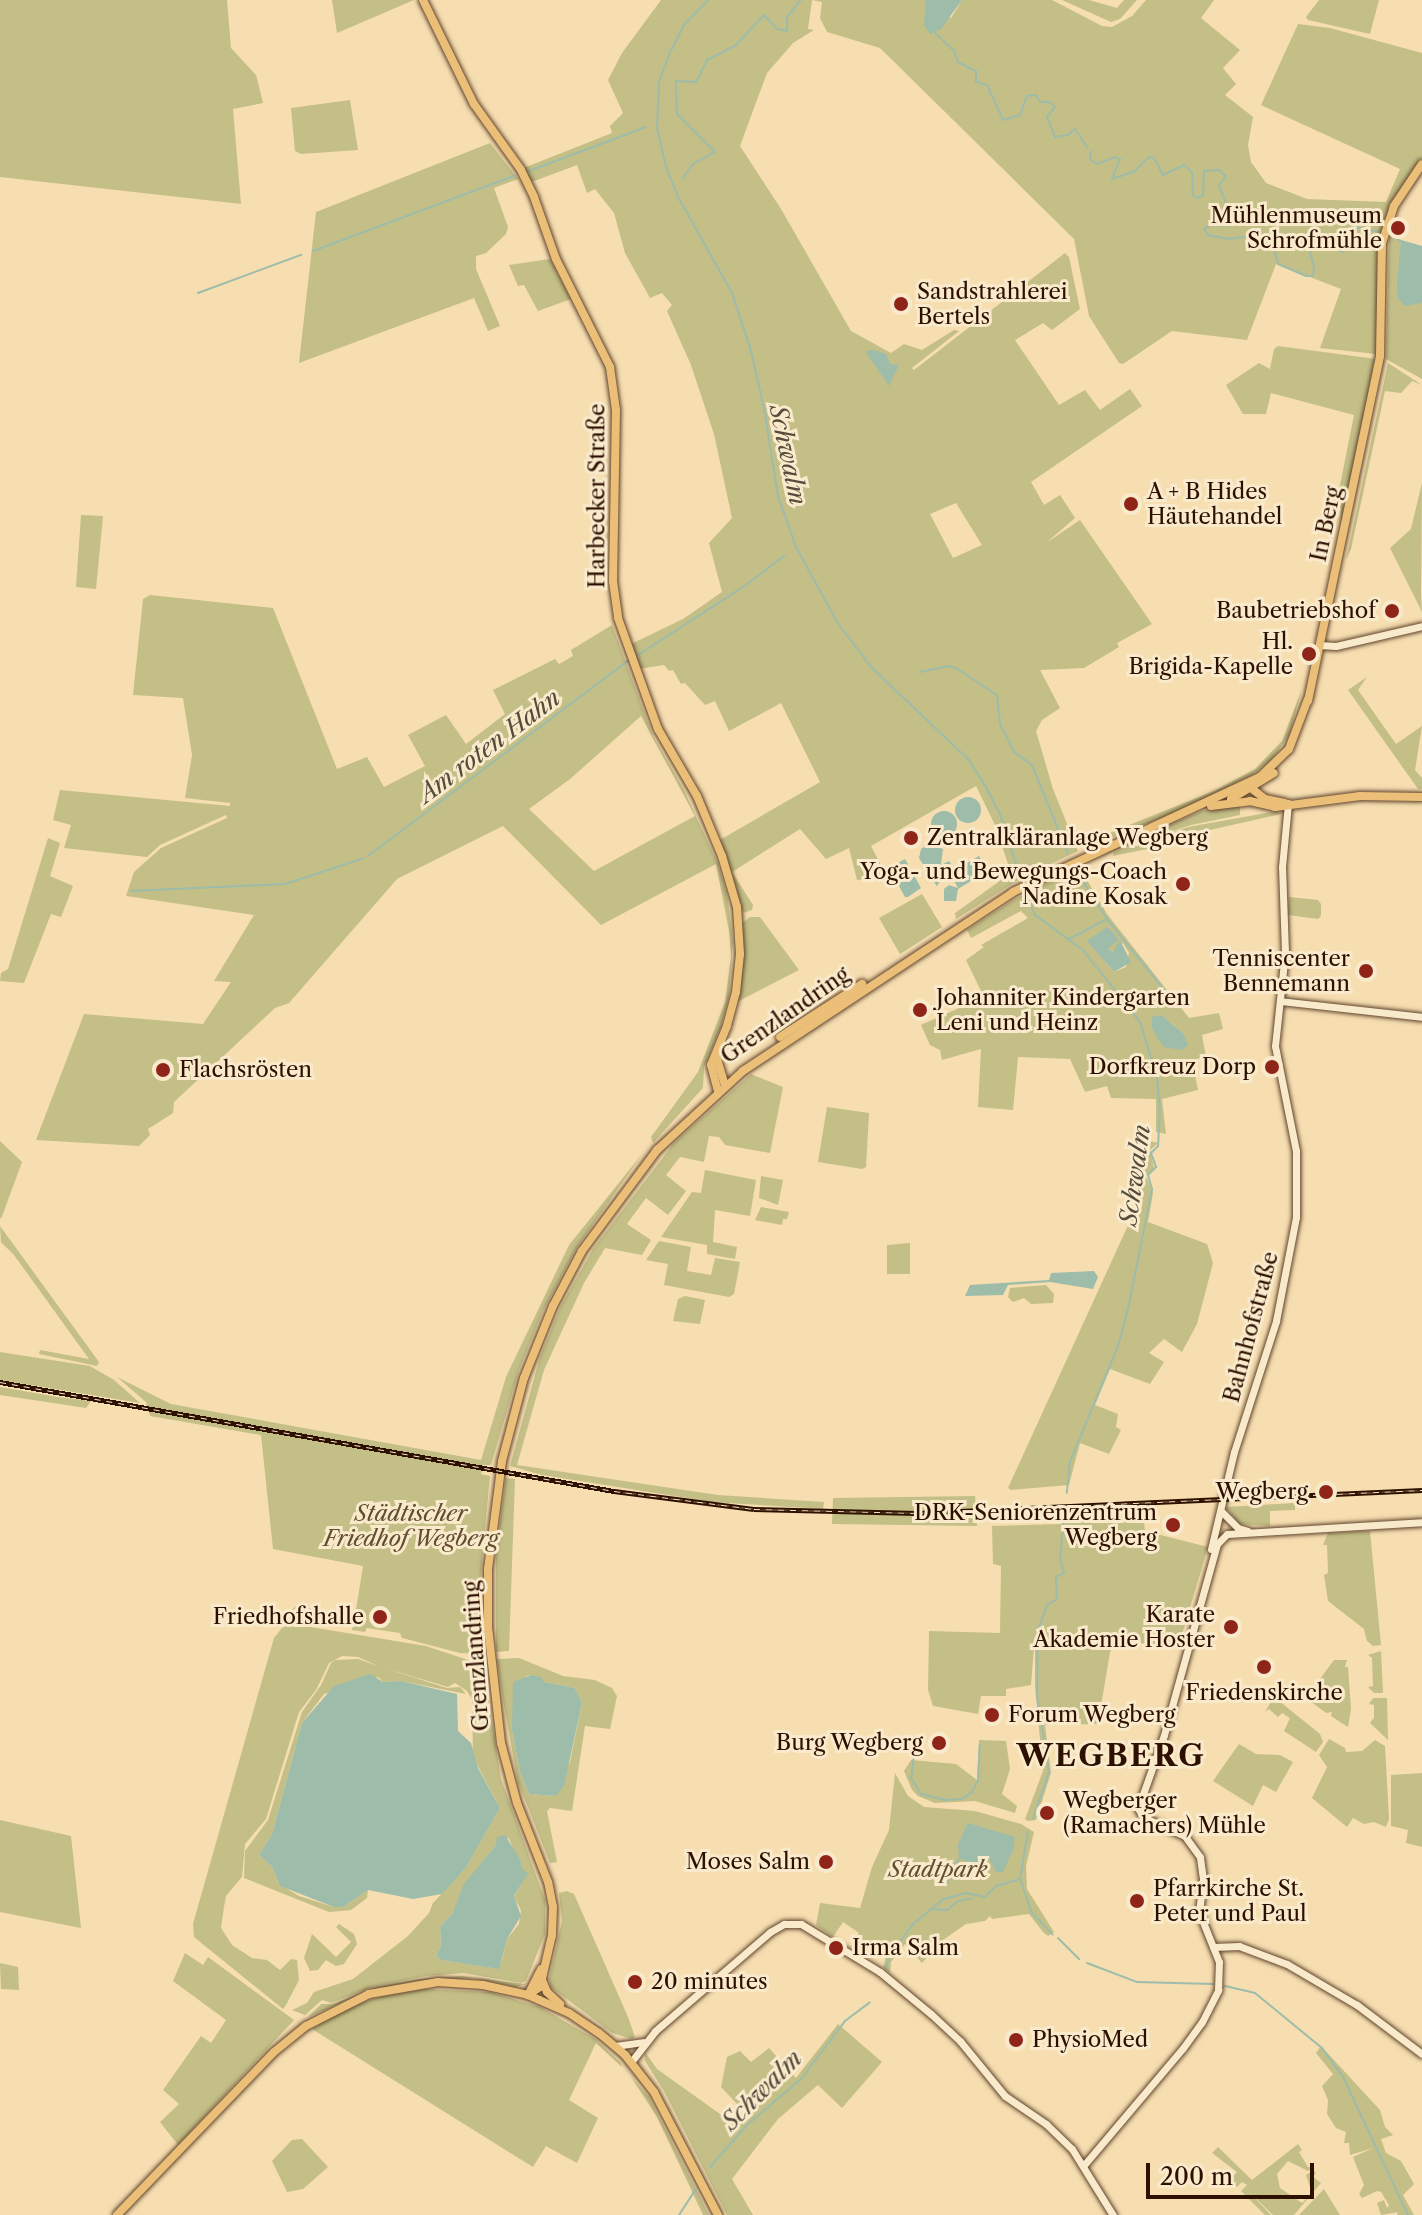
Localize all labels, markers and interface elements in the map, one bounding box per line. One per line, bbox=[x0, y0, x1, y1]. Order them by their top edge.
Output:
place label: Mühlenmuseum Schrofmühle bbox=[1211, 202, 1382, 254]
marker: Mühlenmuseum Schrofmühle bbox=[1389, 219, 1407, 237]
place label: Sandstrahlerei Bertels bbox=[917, 278, 1067, 330]
marker: Sandstrahlerei Bertels bbox=[892, 295, 910, 313]
water label: Schwalm bbox=[763, 402, 813, 508]
street label: Harbecker Straße bbox=[584, 403, 610, 589]
place label: A + B Hides Häutehandel bbox=[1147, 478, 1282, 530]
street label: In Berg bbox=[1305, 484, 1347, 564]
marker: A + B Hides Häutehandel bbox=[1122, 495, 1140, 513]
place label: Baubetriebshof bbox=[1216, 598, 1376, 624]
marker: Baubetriebshof bbox=[1383, 602, 1401, 620]
place label: Hl. Brigida-Kapelle bbox=[1129, 628, 1293, 680]
marker: Hl. Brigida-Kapelle bbox=[1300, 645, 1318, 663]
water label: Am roten Hahn bbox=[412, 683, 566, 809]
place label: Zentralkläranlage Wegberg bbox=[927, 825, 1209, 851]
marker: Zentralkläranlage Wegberg bbox=[902, 829, 920, 847]
place label: Yoga- und Bewegungs-Coach Nadine Kosak bbox=[860, 858, 1167, 910]
marker: Yoga- und Bewegungs-Coach Nadine Kosak bbox=[1174, 875, 1192, 893]
place label: Tenniscenter Bennemann bbox=[1212, 945, 1350, 996]
street label: Grenzlandring bbox=[716, 961, 854, 1069]
marker: Tenniscenter Bennemann bbox=[1357, 962, 1375, 980]
place label: Johanniter Kindergarten Leni und Heinz bbox=[936, 984, 1191, 1036]
marker: Johanniter Kindergarten Leni und Heinz bbox=[911, 1001, 929, 1019]
place label: Dorfkreuz Dorp bbox=[1089, 1054, 1256, 1080]
place label: Flachsrösten bbox=[179, 1057, 312, 1083]
marker: Dorfkreuz Dorp bbox=[1263, 1058, 1281, 1076]
marker: Flachsrösten bbox=[154, 1061, 172, 1079]
water label: Schwalm bbox=[1114, 1123, 1156, 1227]
street label: Bahnhofstraße bbox=[1218, 1249, 1284, 1405]
place label: Wegberg bbox=[1215, 1479, 1308, 1505]
marker: Wegberg bbox=[1315, 1481, 1337, 1503]
place label: DRK-Seniorenzentrum Wegberg bbox=[914, 1499, 1157, 1550]
park label: Städtischer Friedhof Wegberg bbox=[323, 1500, 499, 1552]
marker: DRK-Seniorenzentrum Wegberg bbox=[1164, 1516, 1182, 1534]
street label: Grenzlandring bbox=[458, 1580, 494, 1732]
place label: Karate Akademie Hoster bbox=[1033, 1601, 1215, 1652]
place label: Friedhofshalle bbox=[213, 1604, 364, 1630]
marker: Friedhofshalle bbox=[371, 1608, 389, 1626]
marker: Karate Akademie Hoster bbox=[1222, 1618, 1240, 1636]
marker: Friedenskirche bbox=[1255, 1658, 1273, 1676]
place label: Friedenskirche bbox=[1185, 1680, 1343, 1706]
place label: Forum Wegberg bbox=[1008, 1702, 1177, 1728]
marker: Forum Wegberg bbox=[983, 1706, 1001, 1724]
place label: Burg Wegberg bbox=[775, 1730, 923, 1756]
marker: Burg Wegberg bbox=[930, 1734, 948, 1752]
district label: WEGBERG bbox=[1016, 1738, 1206, 1774]
place label: Wegberger (Ramachers) Mühle bbox=[1063, 1787, 1266, 1838]
marker: Wegberger (Ramachers) Mühle bbox=[1038, 1804, 1056, 1822]
place label: Moses Salm bbox=[686, 1849, 810, 1875]
marker: Moses Salm bbox=[817, 1853, 835, 1871]
park label: Stadtpark bbox=[888, 1857, 988, 1883]
place label: Pfarrkirche St. Peter und Paul bbox=[1153, 1875, 1307, 1926]
marker: Pfarrkirche St. Peter und Paul bbox=[1128, 1892, 1146, 1910]
place label: Irma Salm bbox=[852, 1935, 959, 1961]
marker: Irma Salm bbox=[827, 1939, 845, 1957]
place label: 20 minutes bbox=[651, 1969, 768, 1995]
marker: 20 minutes bbox=[626, 1973, 644, 1991]
place label: PhysioMed bbox=[1032, 2027, 1148, 2053]
marker: PhysioMed bbox=[1007, 2031, 1025, 2049]
water label: Schwalm bbox=[716, 2044, 808, 2136]
scale bar bbox=[1150, 2147, 1318, 2197]
text: 200 m bbox=[1160, 2162, 1233, 2191]

